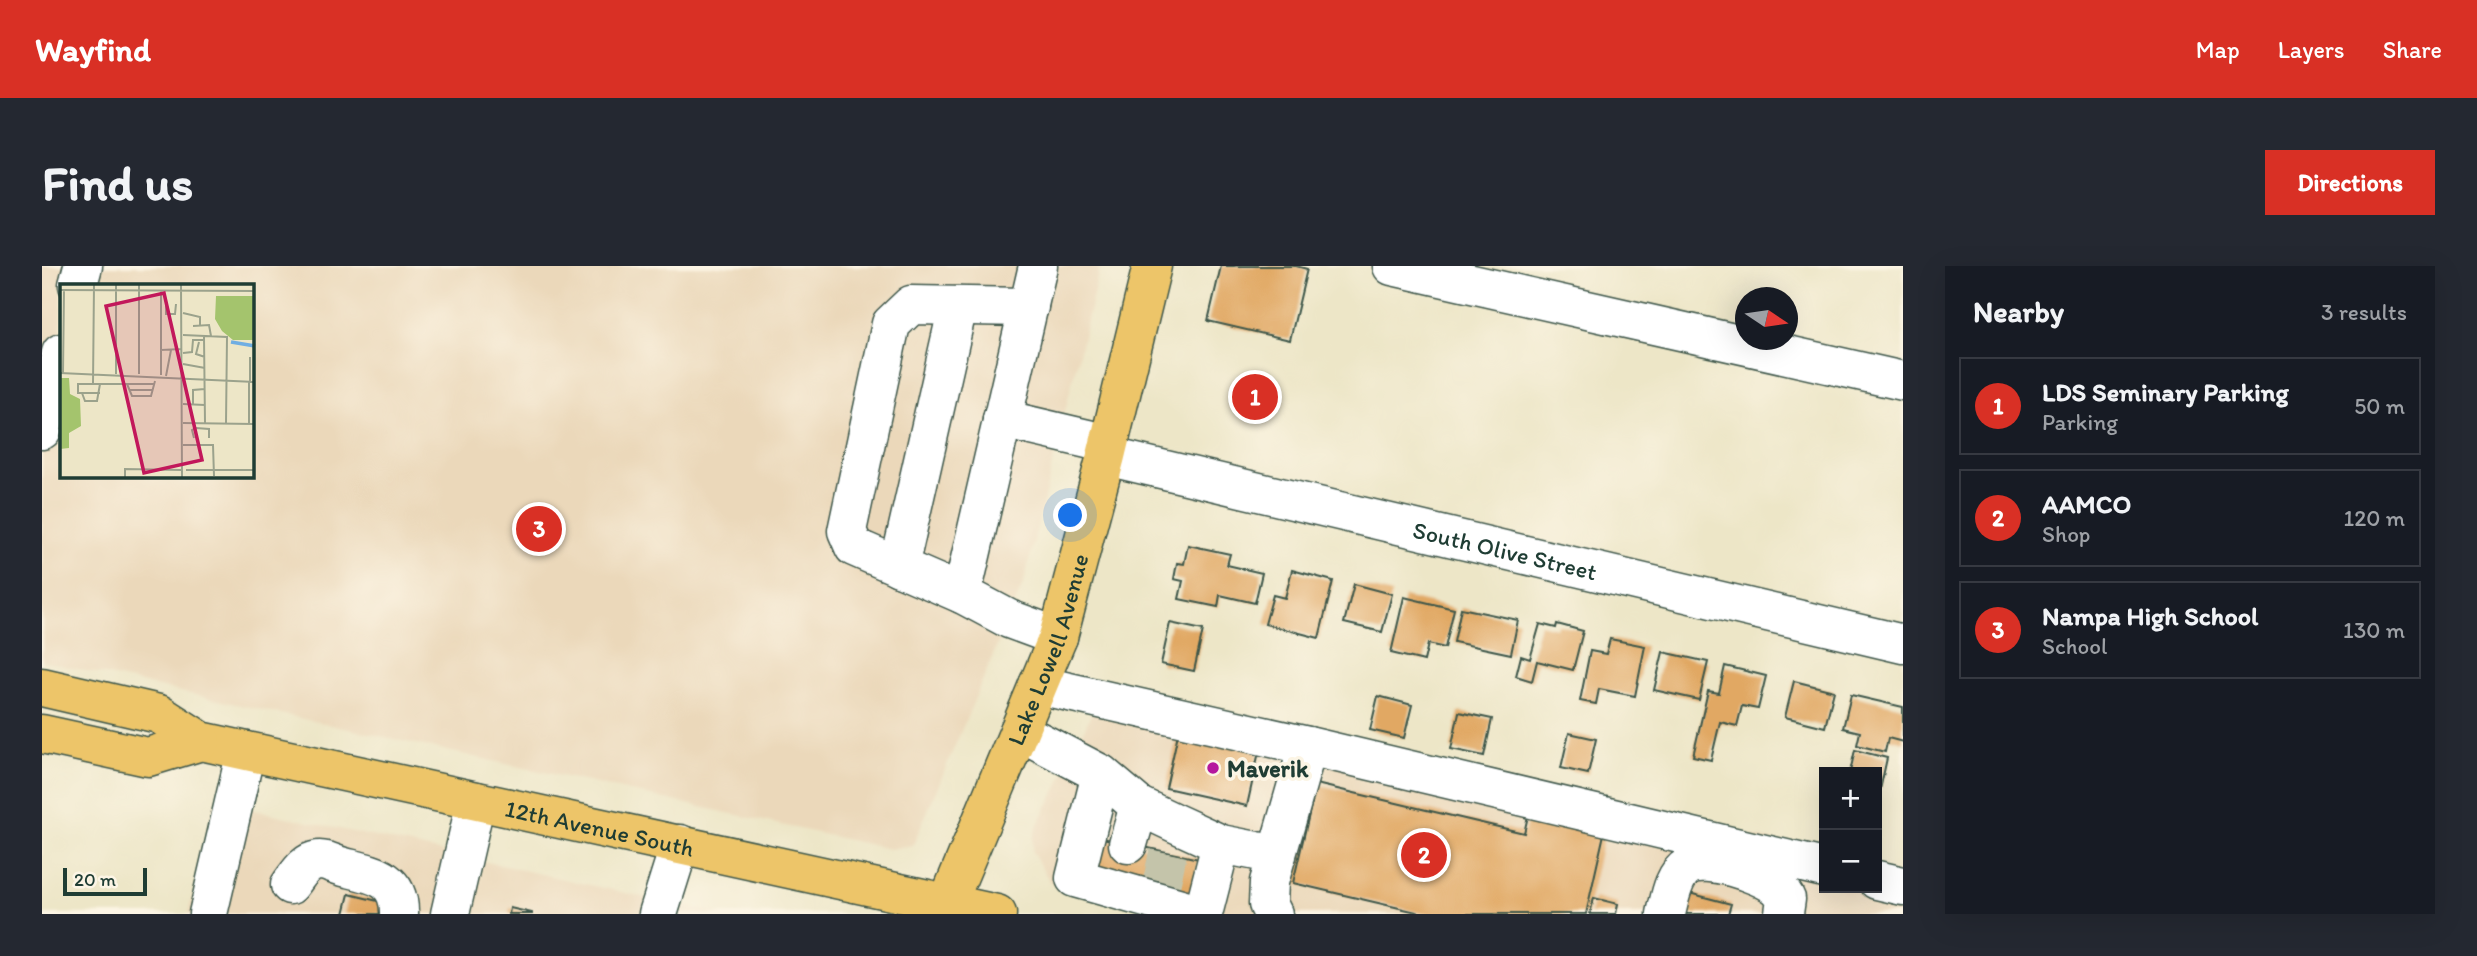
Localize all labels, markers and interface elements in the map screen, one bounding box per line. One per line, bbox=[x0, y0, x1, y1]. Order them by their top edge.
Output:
text: Wayfind bbox=[35, 30, 151, 69]
text: Map bbox=[2196, 35, 2240, 64]
text: Layers bbox=[2278, 35, 2345, 64]
text: Share bbox=[2383, 35, 2442, 64]
button: Directions bbox=[2265, 150, 2435, 215]
text: Find us bbox=[42, 153, 193, 212]
inset map bbox=[60, 284, 254, 478]
north arrow bbox=[1735, 287, 1798, 350]
text: Nearby bbox=[1973, 293, 2064, 330]
text: 3 results bbox=[2321, 298, 2407, 326]
pin: 1 bbox=[1232, 371, 1278, 423]
text: LDS Seminary Parking bbox=[2042, 376, 2289, 408]
text: 1 bbox=[1993, 392, 2003, 420]
text: 50 m bbox=[2354, 392, 2405, 420]
text: Parking bbox=[2042, 408, 2118, 436]
text: AAMCO bbox=[2042, 488, 2131, 520]
your location bbox=[1053, 498, 1087, 532]
pin: 3 bbox=[516, 503, 562, 555]
text: 2 bbox=[1992, 504, 2004, 532]
text: 120 m bbox=[2344, 504, 2405, 532]
street label: South Olive Street bbox=[1410, 514, 1600, 586]
text: Shop bbox=[2042, 520, 2090, 548]
street label: Lake Lowell Avenue bbox=[1000, 550, 1094, 749]
text: Nampa High School bbox=[2042, 600, 2258, 632]
text: 3 bbox=[1992, 616, 2004, 644]
text: 130 m bbox=[2343, 616, 2405, 644]
text: School bbox=[2042, 632, 2107, 660]
place label: Maverik bbox=[1227, 754, 1309, 783]
marker: Maverik bbox=[1205, 760, 1221, 776]
map controls bbox=[1819, 767, 1882, 893]
button: + bbox=[1819, 767, 1882, 830]
street label: 12th Avenue South bbox=[503, 793, 697, 862]
pin: 2 bbox=[1401, 829, 1447, 881]
button: − bbox=[1819, 830, 1882, 893]
scale bar bbox=[63, 865, 147, 897]
text: 20 m bbox=[74, 868, 116, 891]

